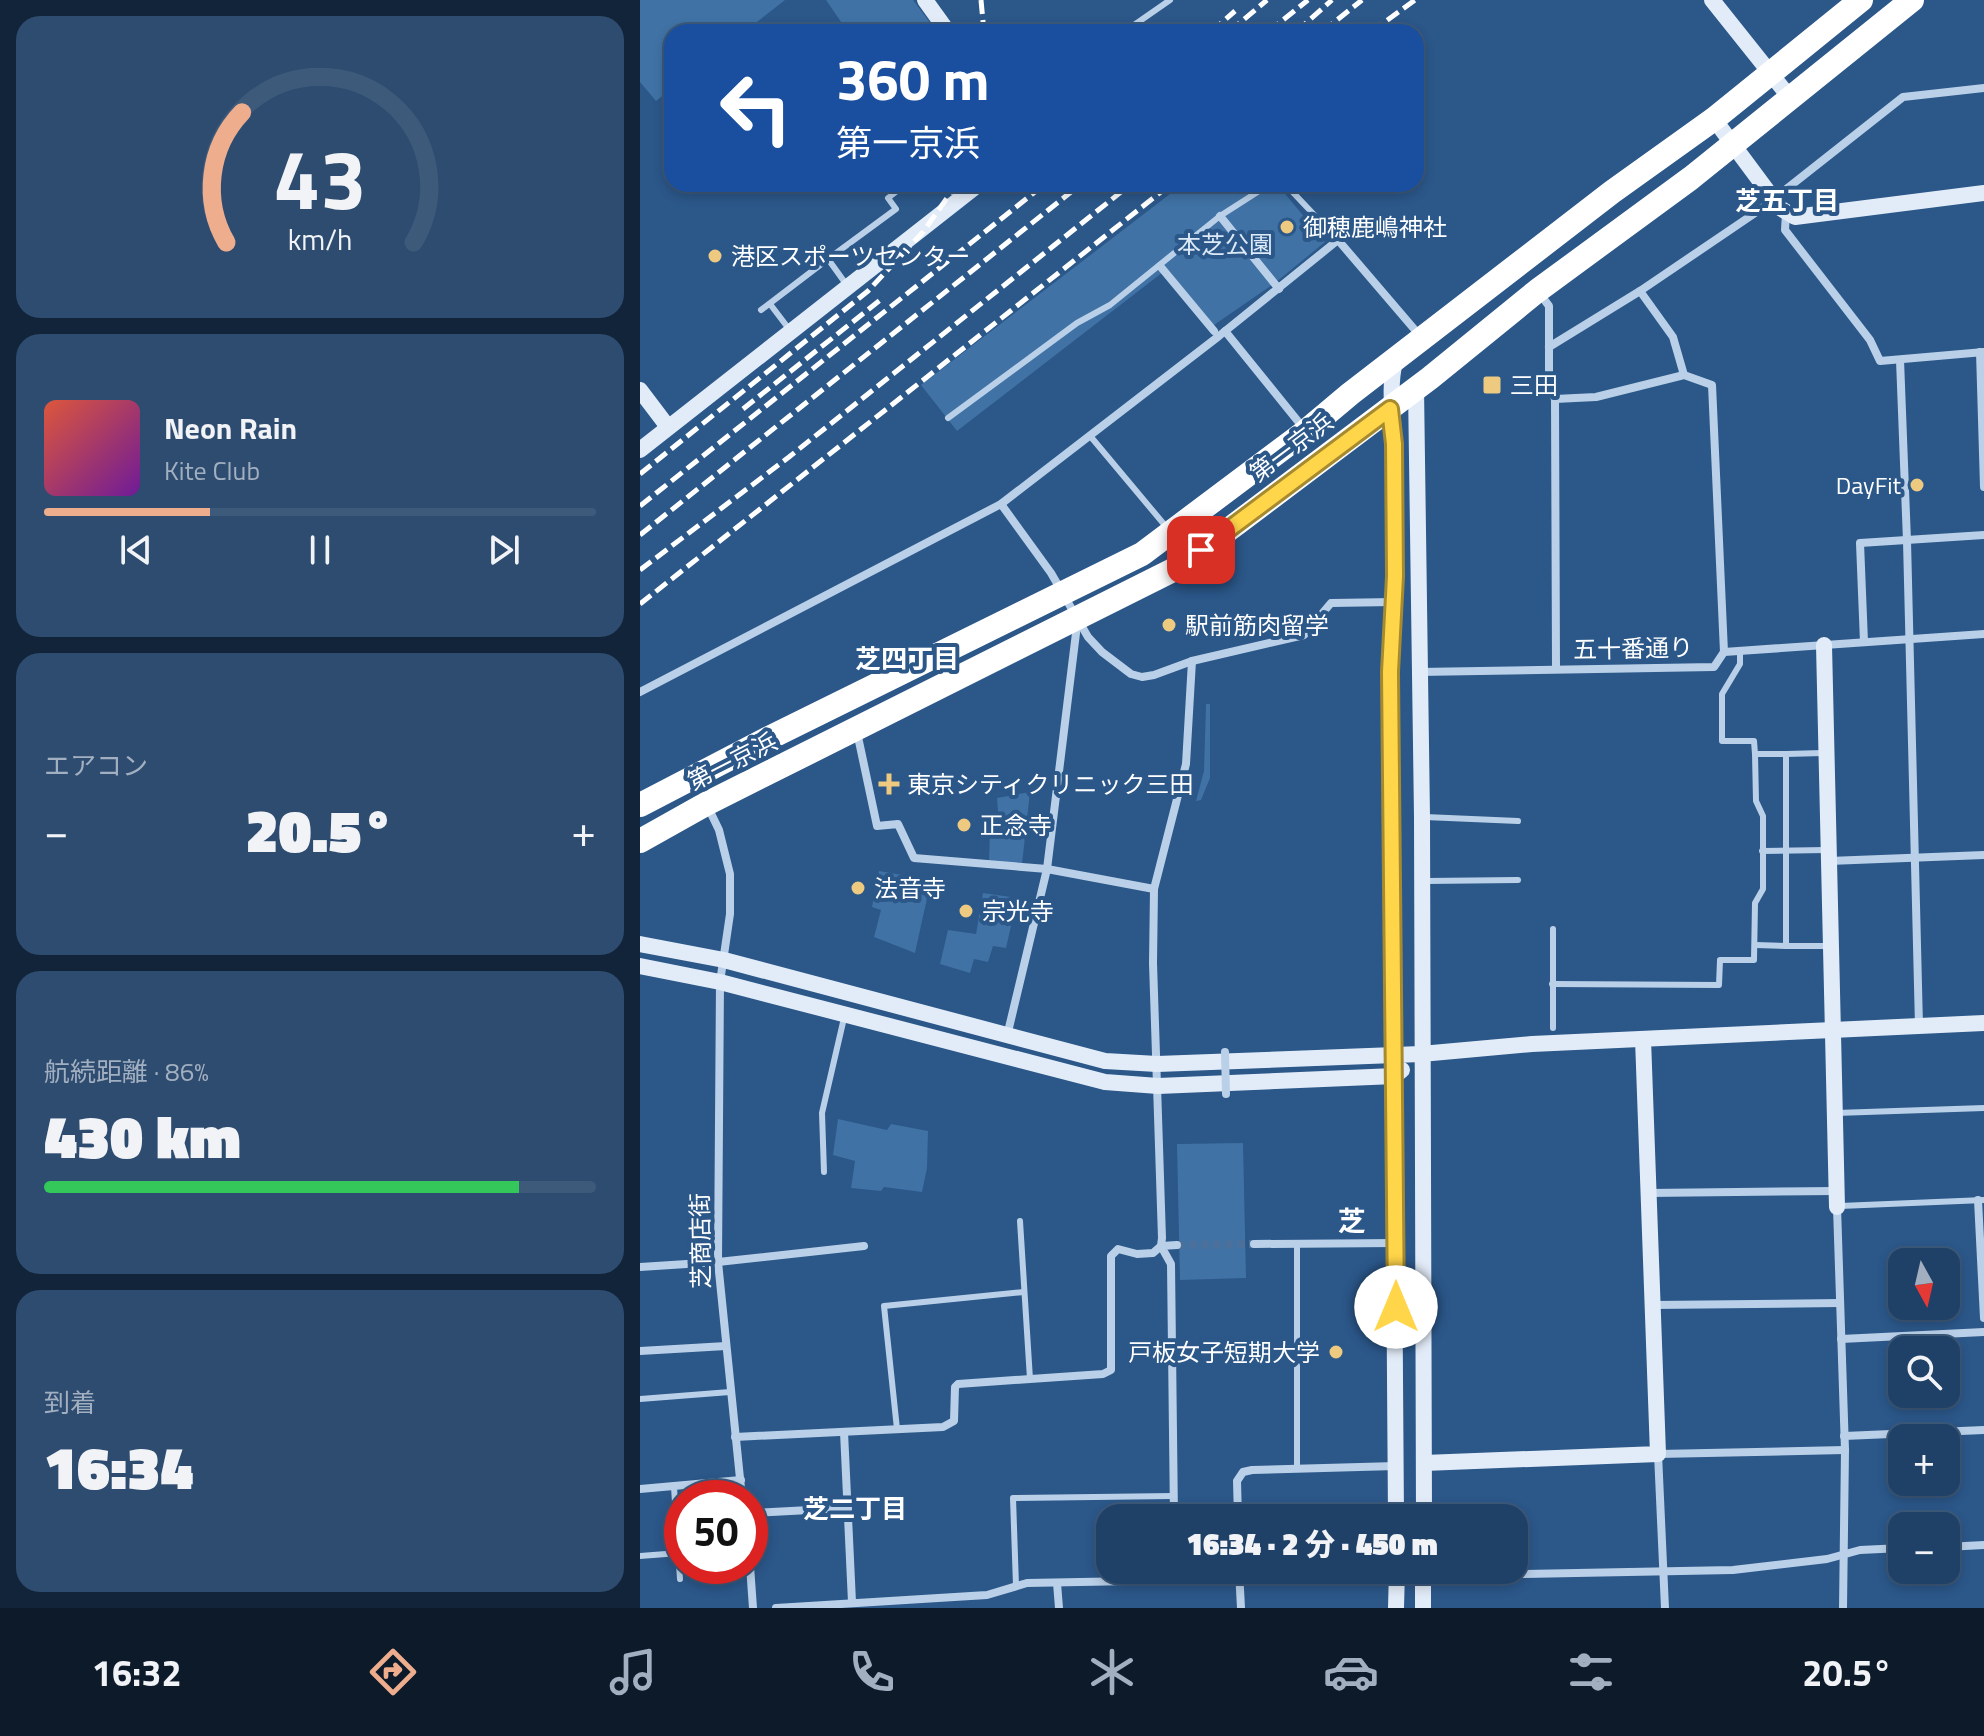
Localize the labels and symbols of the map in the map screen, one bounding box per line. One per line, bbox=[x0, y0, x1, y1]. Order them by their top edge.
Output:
district label: 芝五丁目 bbox=[1735, 181, 1839, 220]
place label: 御穂鹿嶋神社 bbox=[1303, 209, 1447, 245]
marker: 御穂鹿嶋神社 bbox=[1278, 218, 1296, 236]
park label: 本芝公園 bbox=[1177, 226, 1273, 262]
place label: 港区スポーツセンター bbox=[731, 238, 971, 274]
marker: 港区スポーツセンター bbox=[706, 247, 724, 265]
place label: 三田 bbox=[1510, 367, 1558, 403]
marker: 三田 bbox=[1481, 374, 1503, 396]
street label: 第一京浜 bbox=[1242, 404, 1340, 490]
place label: DayFit bbox=[1836, 467, 1902, 503]
marker: DayFit bbox=[1908, 476, 1926, 494]
pin bbox=[1167, 516, 1235, 584]
place label: 駅前筋肉留学 bbox=[1185, 607, 1329, 643]
marker: 駅前筋肉留学 bbox=[1160, 616, 1178, 634]
street label: 五十番通り bbox=[1573, 629, 1693, 667]
district label: 芝四丁目 bbox=[855, 639, 959, 678]
street label: 第一京浜 bbox=[681, 723, 783, 799]
place label: 東京シティクリニック三田 bbox=[907, 766, 1194, 802]
marker: 東京シティクリニック三田 bbox=[878, 773, 900, 795]
place label: 正念寺 bbox=[980, 807, 1052, 843]
marker: 正念寺 bbox=[955, 816, 973, 834]
place label: 法音寺 bbox=[874, 870, 946, 906]
marker: 法音寺 bbox=[849, 879, 867, 897]
place label: 宗光寺 bbox=[982, 893, 1054, 929]
marker: 宗光寺 bbox=[957, 902, 975, 920]
street label: 芝商店街 bbox=[681, 1193, 719, 1289]
district label: 芝 bbox=[1338, 1199, 1366, 1242]
north arrow bbox=[1888, 1248, 1960, 1320]
position arrow bbox=[1354, 1265, 1438, 1349]
place label: 戸板女子短期大学 bbox=[1128, 1334, 1320, 1370]
marker: 戸板女子短期大学 bbox=[1327, 1343, 1345, 1361]
speed limit sign: 50 bbox=[664, 1480, 768, 1584]
district label: 芝二丁目 bbox=[803, 1489, 907, 1528]

